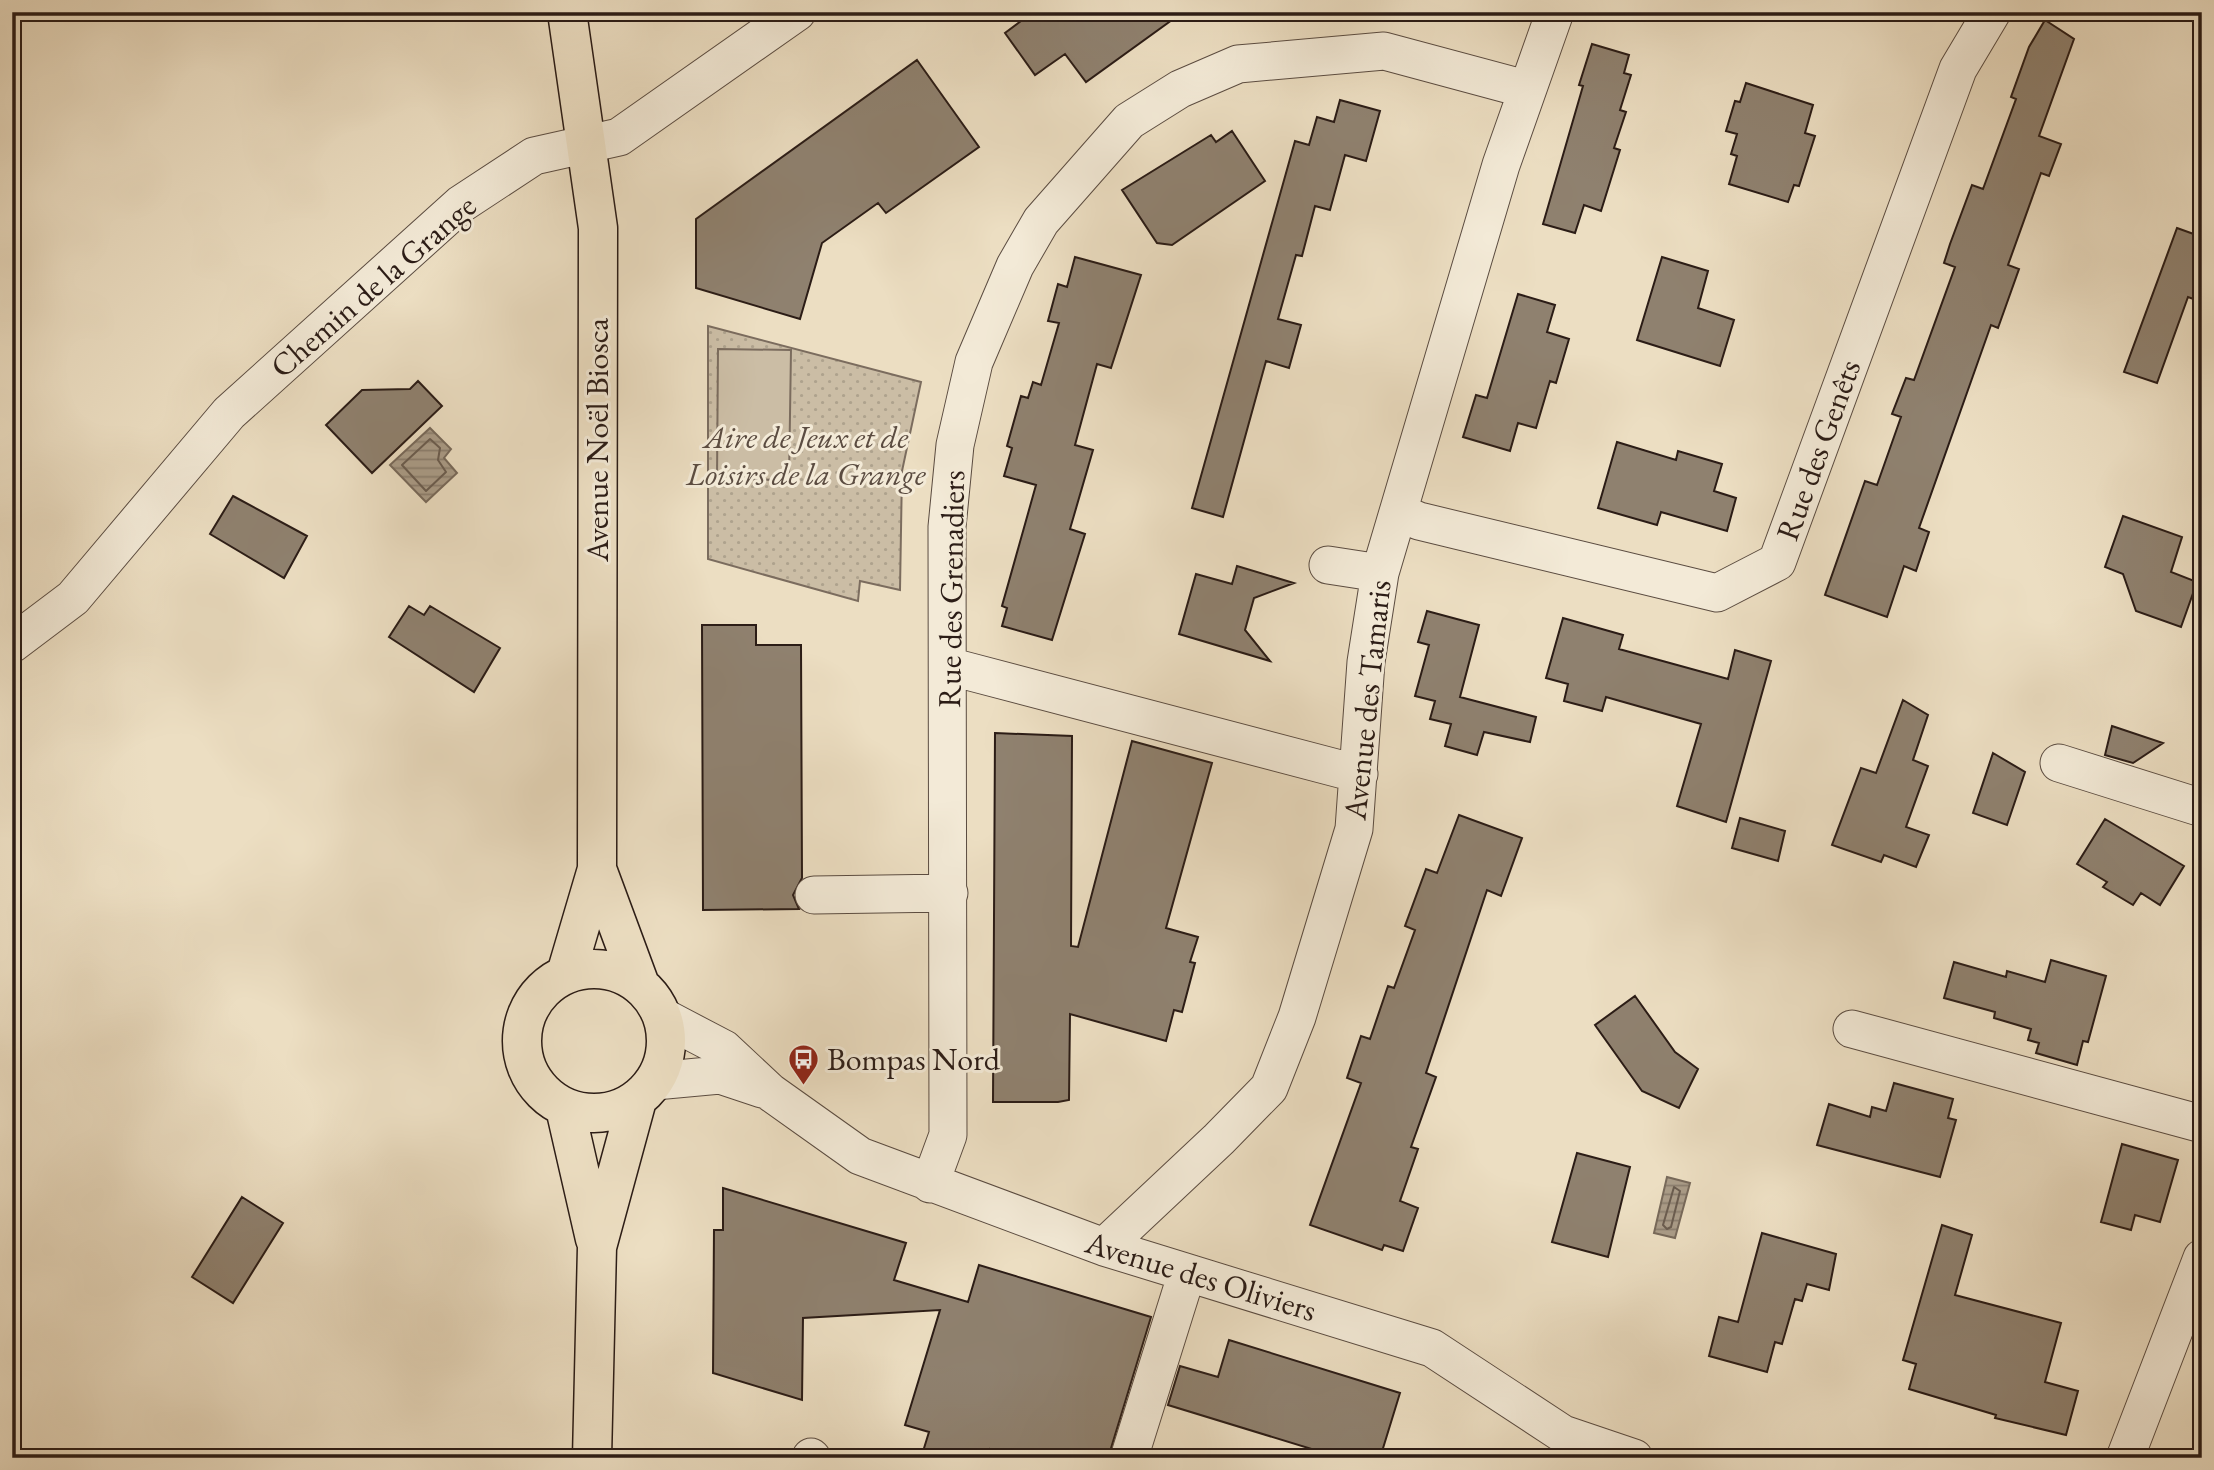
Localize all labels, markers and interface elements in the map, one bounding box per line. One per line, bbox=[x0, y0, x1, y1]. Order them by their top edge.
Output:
street label: Chemin de la Grange bbox=[261, 185, 485, 387]
street label: Avenue Noël Biosca bbox=[576, 318, 618, 563]
street label: Rue des Genêts bbox=[1766, 354, 1870, 546]
park label: Aire de Jeux et de Loisirs de la Grange bbox=[685, 416, 927, 495]
street label: Rue des Grenadiers bbox=[928, 470, 974, 708]
street label: Avenue des Tamaris bbox=[1333, 578, 1400, 823]
place label: Bompas Nord bbox=[827, 1038, 1001, 1080]
bus stop icon: Bompas Nord bbox=[787, 1042, 821, 1086]
street label: Avenue des Oliviers bbox=[1080, 1221, 1321, 1331]

